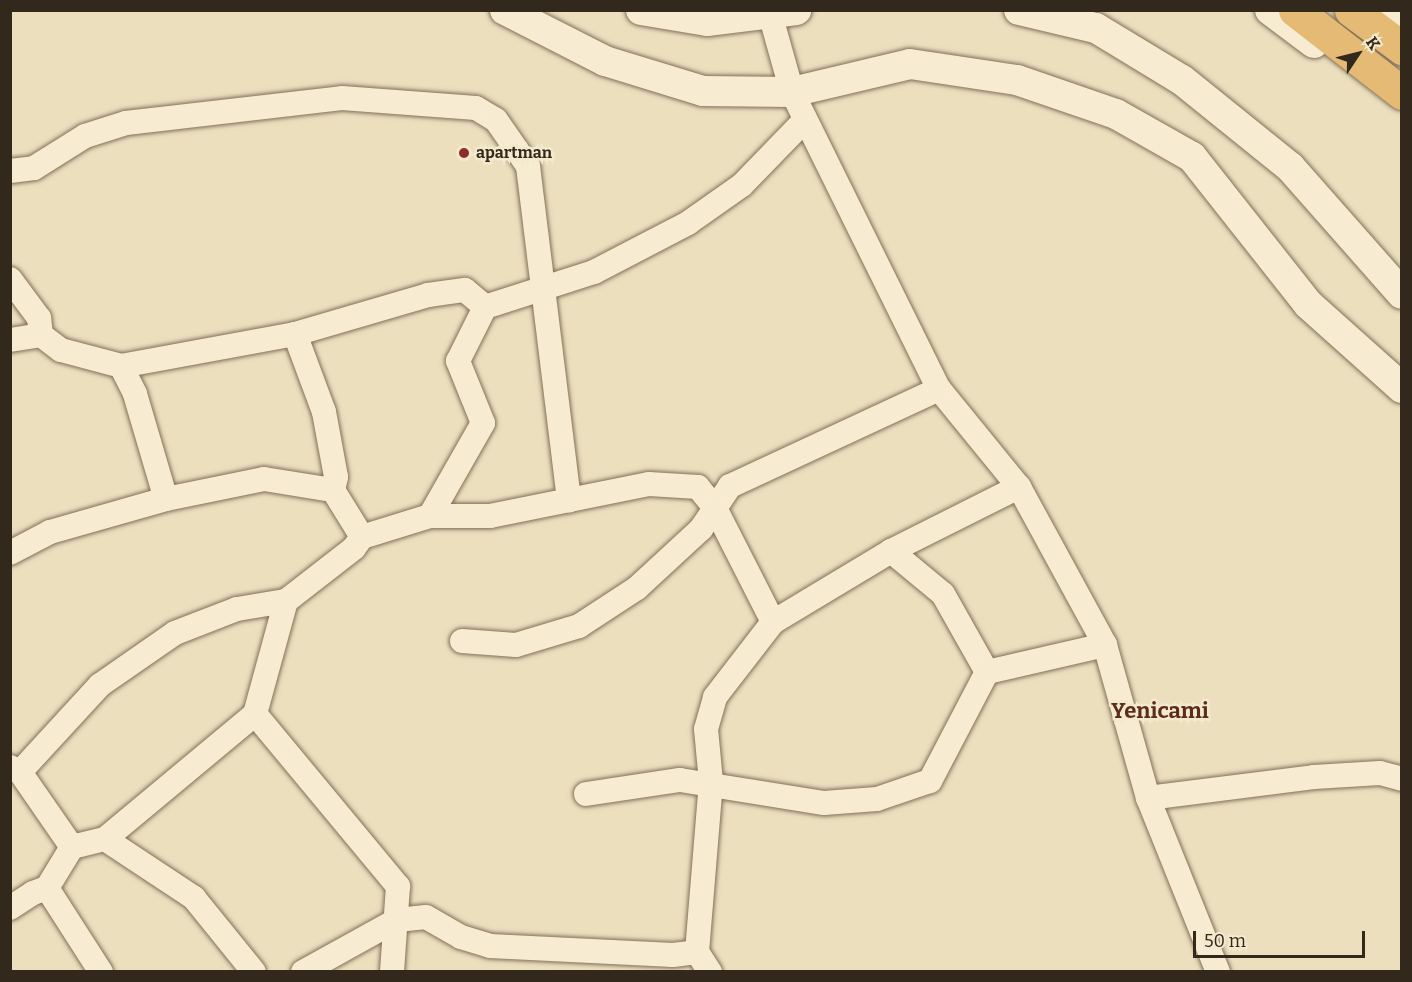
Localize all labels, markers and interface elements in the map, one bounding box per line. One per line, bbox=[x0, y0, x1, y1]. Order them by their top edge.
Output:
north arrow bbox=[1328, 24, 1388, 84]
text: K bbox=[1362, 33, 1384, 54]
place label: apartman bbox=[476, 143, 552, 163]
marker: apartman bbox=[457, 146, 471, 160]
district label: Yenicami bbox=[1111, 698, 1209, 724]
scale bar bbox=[1196, 919, 1368, 957]
text: 50 m bbox=[1204, 930, 1246, 952]

